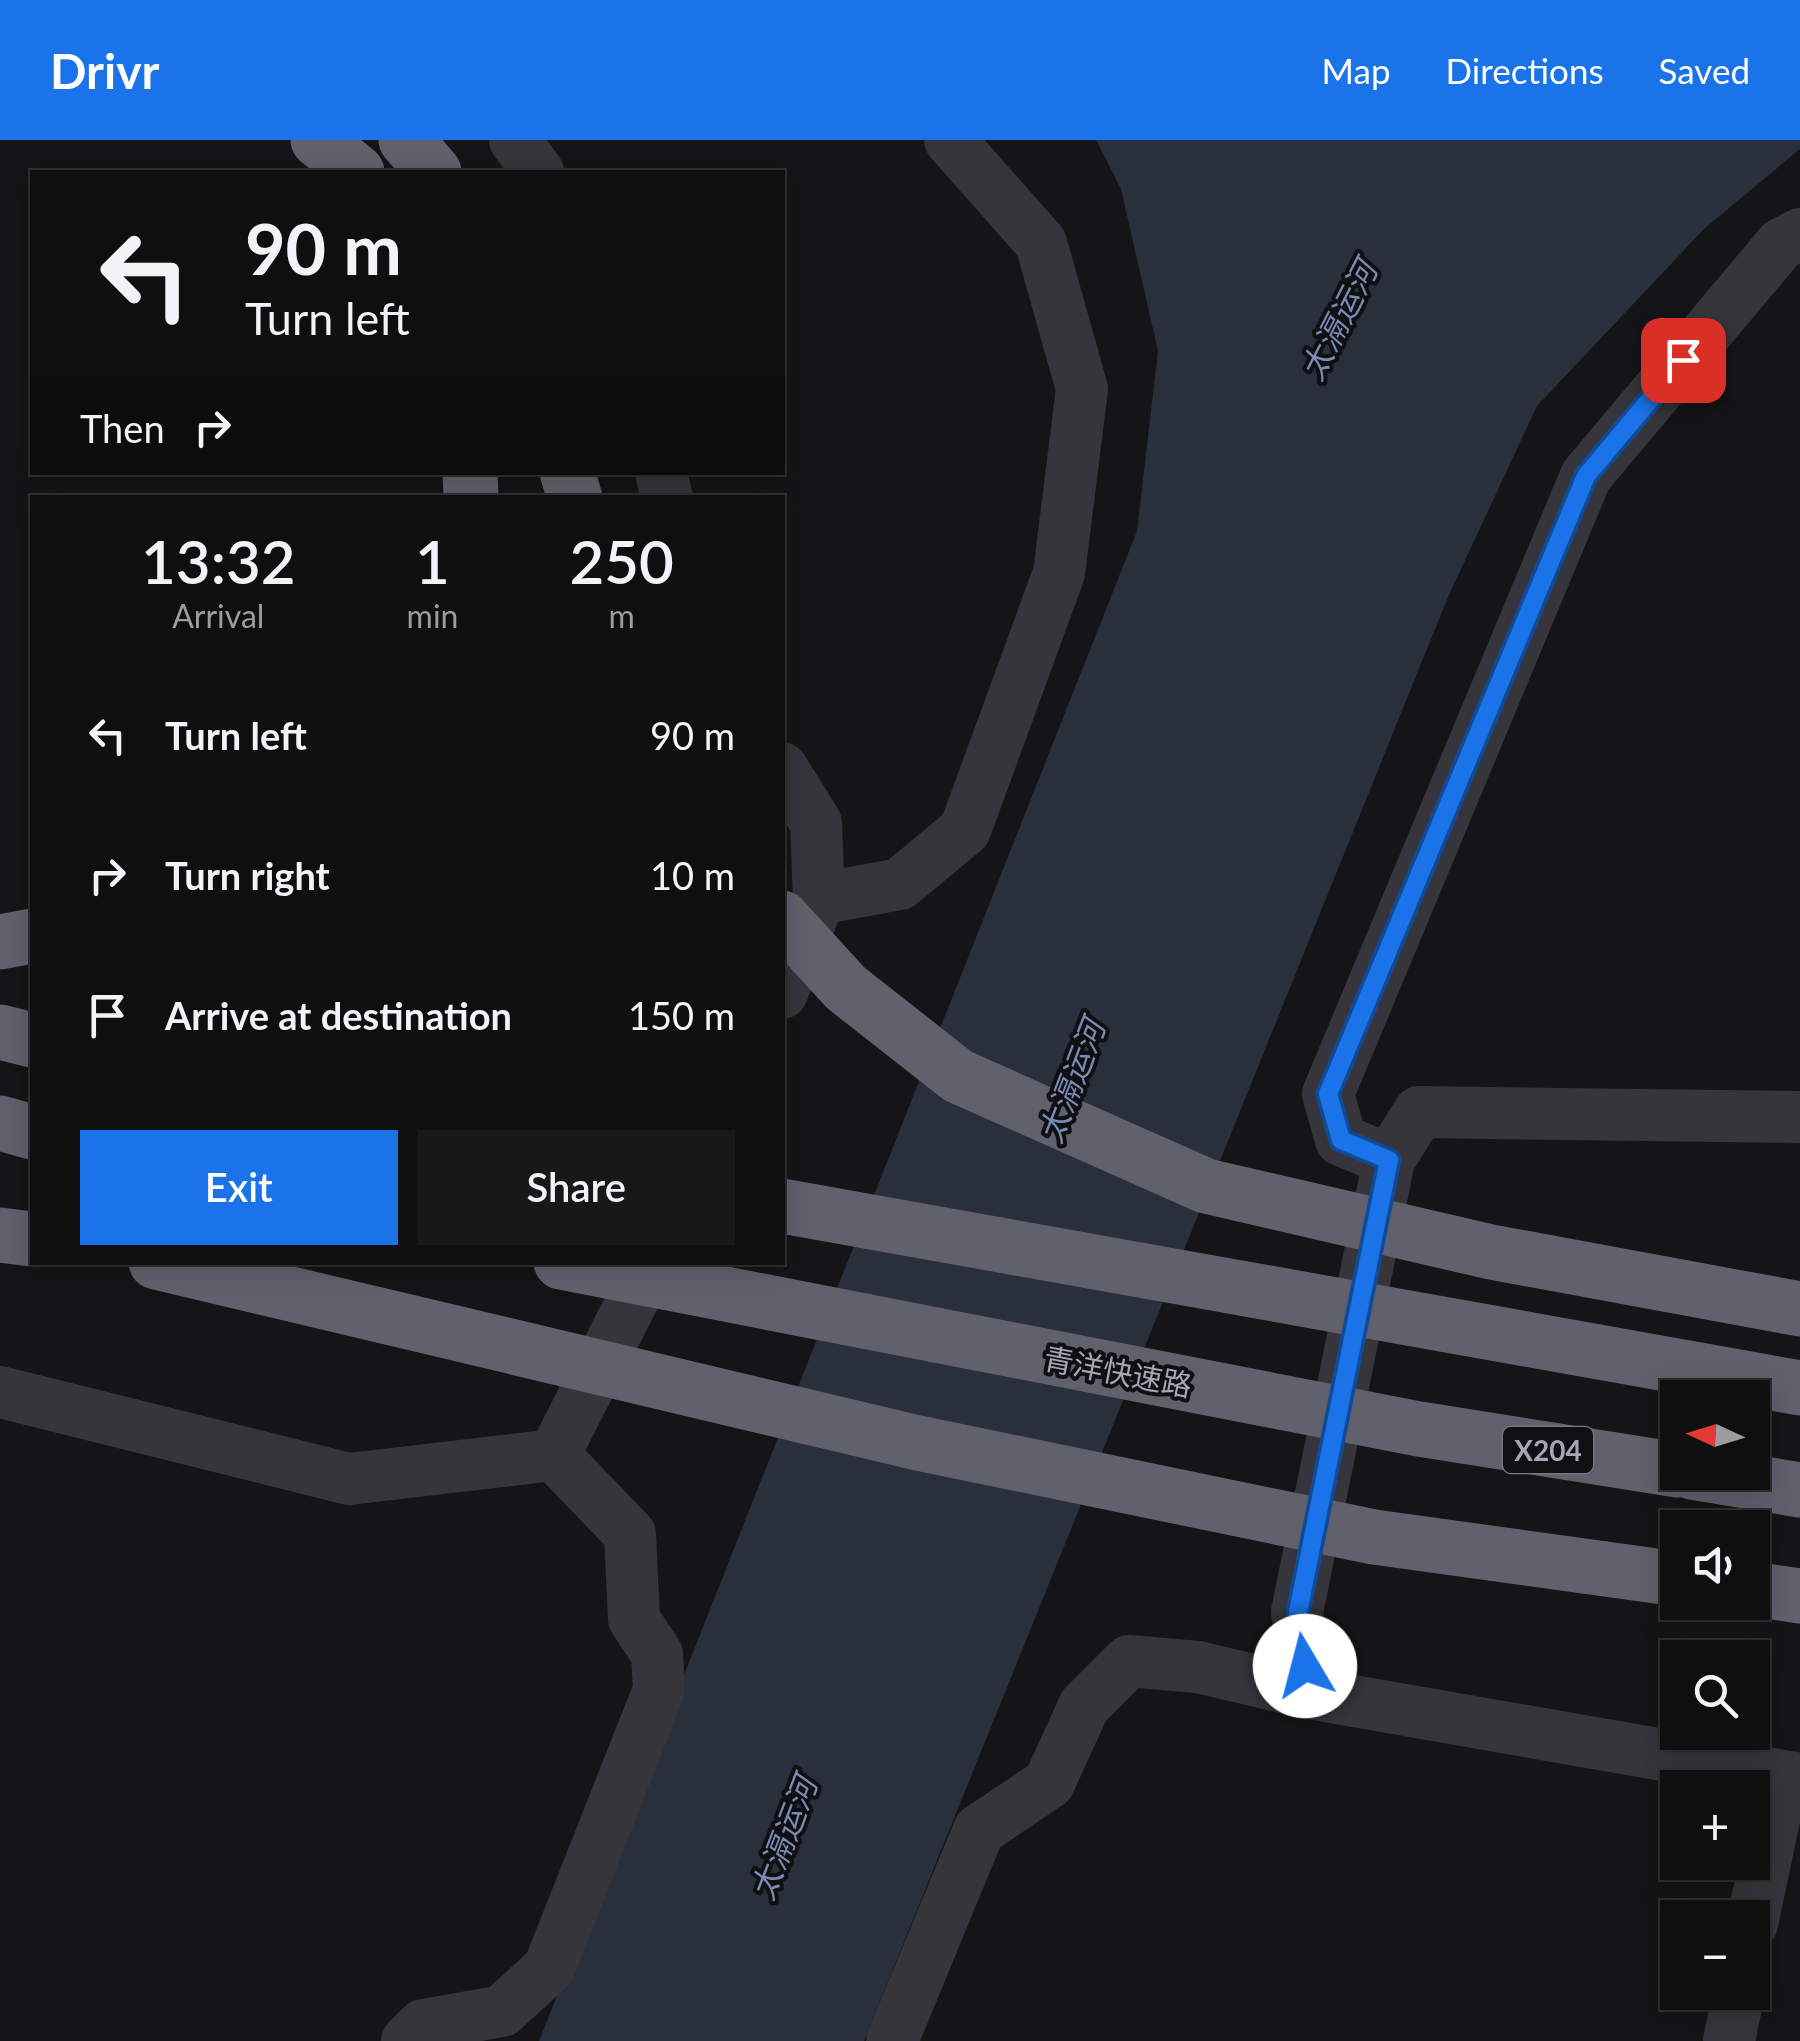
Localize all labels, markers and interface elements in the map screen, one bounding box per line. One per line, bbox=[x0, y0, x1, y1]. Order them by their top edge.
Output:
text: Drivr bbox=[50, 42, 159, 99]
text: Map bbox=[1322, 49, 1391, 91]
text: Directions bbox=[1446, 49, 1604, 91]
text: Saved bbox=[1659, 49, 1750, 91]
text: 90 m bbox=[245, 206, 402, 290]
icon: left bbox=[80, 210, 210, 340]
water label: 太滆运河 bbox=[1292, 249, 1387, 386]
text: Turn left bbox=[245, 291, 410, 345]
pin bbox=[1641, 318, 1726, 403]
icon: arrive bbox=[1656, 333, 1711, 388]
icon: right bbox=[185, 400, 240, 455]
text: Then bbox=[80, 405, 165, 451]
text: 13:32 bbox=[141, 525, 296, 597]
text: 1 bbox=[415, 525, 450, 597]
text: 250 bbox=[570, 525, 674, 597]
text: Arrival bbox=[172, 596, 264, 635]
text: min bbox=[407, 596, 458, 635]
text: m bbox=[609, 596, 635, 635]
icon: left bbox=[80, 708, 135, 763]
text: Turn left bbox=[165, 712, 307, 758]
text: 90 m bbox=[650, 712, 735, 758]
icon: right bbox=[80, 848, 135, 903]
text: Turn right bbox=[165, 852, 330, 898]
text: 10 m bbox=[650, 852, 735, 898]
icon: arrive bbox=[80, 988, 135, 1043]
text: Arrive at destination bbox=[165, 992, 512, 1038]
text: 150 m bbox=[628, 992, 735, 1038]
water label: 太滆运河 bbox=[1030, 1009, 1114, 1148]
button: Exit bbox=[80, 1130, 398, 1245]
button: Share bbox=[418, 1130, 735, 1245]
street label: 青洋快速路 bbox=[1041, 1339, 1195, 1403]
north arrow bbox=[1660, 1380, 1770, 1490]
map controls bbox=[1660, 1380, 1770, 2010]
road number: X204 bbox=[1503, 1427, 1593, 1473]
button: sound bbox=[1660, 1510, 1770, 1620]
position arrow bbox=[1253, 1614, 1357, 1718]
button: search bbox=[1660, 1640, 1770, 1750]
water label: 太滆运河 bbox=[742, 1766, 826, 1905]
button: + bbox=[1660, 1770, 1770, 1880]
button: − bbox=[1660, 1900, 1770, 2010]

